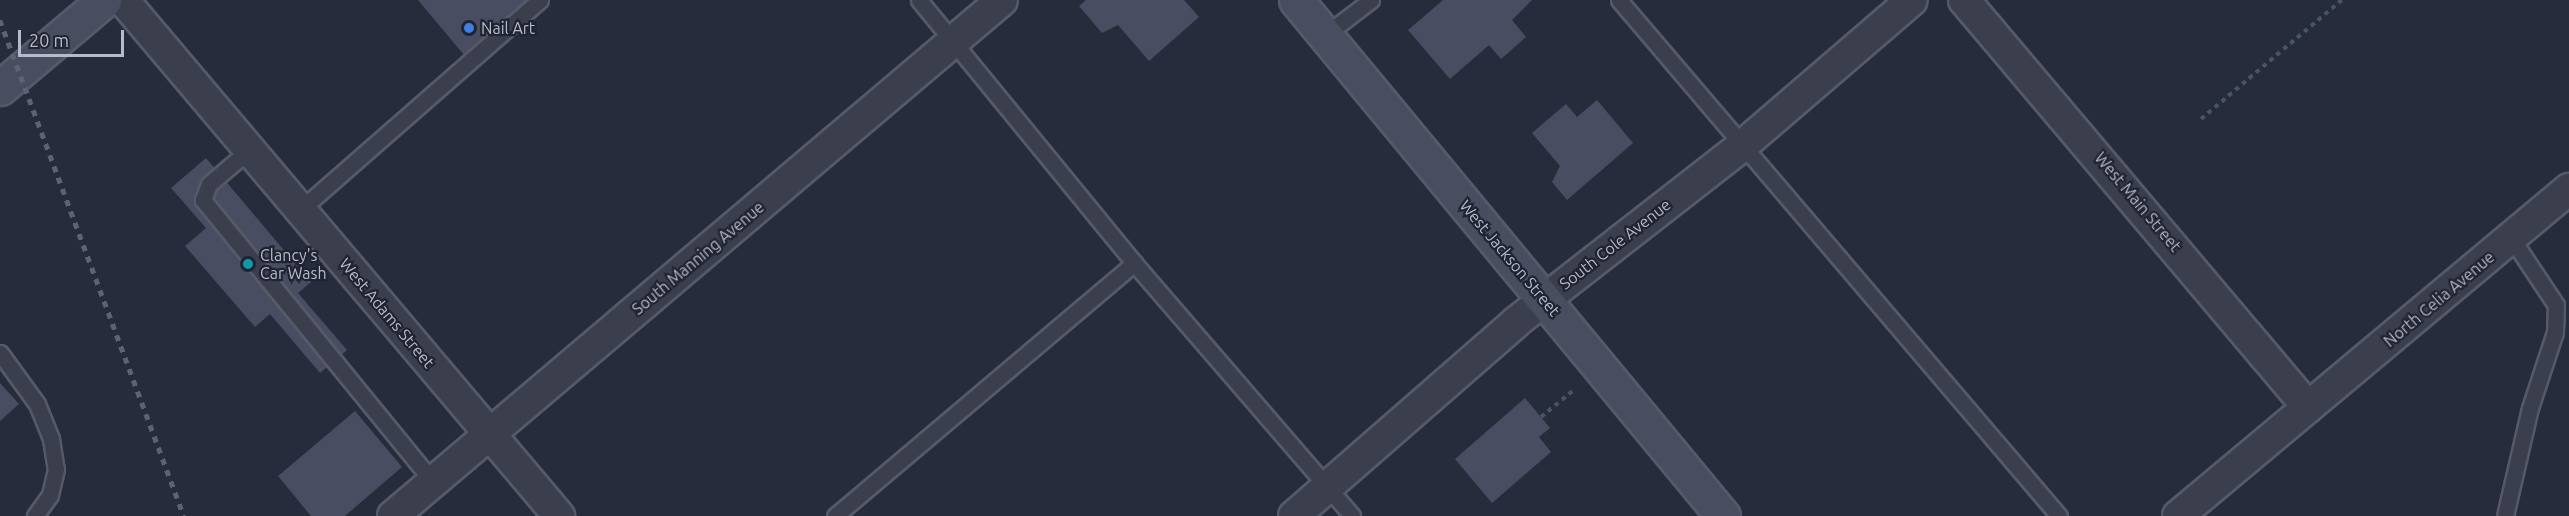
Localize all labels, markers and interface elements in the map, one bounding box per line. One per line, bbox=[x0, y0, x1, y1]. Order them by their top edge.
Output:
scale bar bbox=[21, 18, 128, 56]
place label: Nail Art bbox=[481, 18, 535, 38]
marker: Nail Art bbox=[462, 21, 476, 35]
text: 20 m bbox=[29, 30, 69, 50]
street label: West Main Street bbox=[2091, 148, 2185, 256]
street label: South Cole Avenue bbox=[1556, 195, 1674, 293]
street label: West Jackson Street bbox=[1456, 196, 1564, 320]
street label: South Manning Avenue bbox=[628, 197, 768, 319]
place label: Clancy's Car Wash bbox=[260, 245, 327, 283]
street label: North Celia Avenue bbox=[2380, 247, 2498, 351]
street label: West Adams Street bbox=[336, 254, 438, 372]
marker: Clancy's Car Wash bbox=[241, 257, 255, 271]

